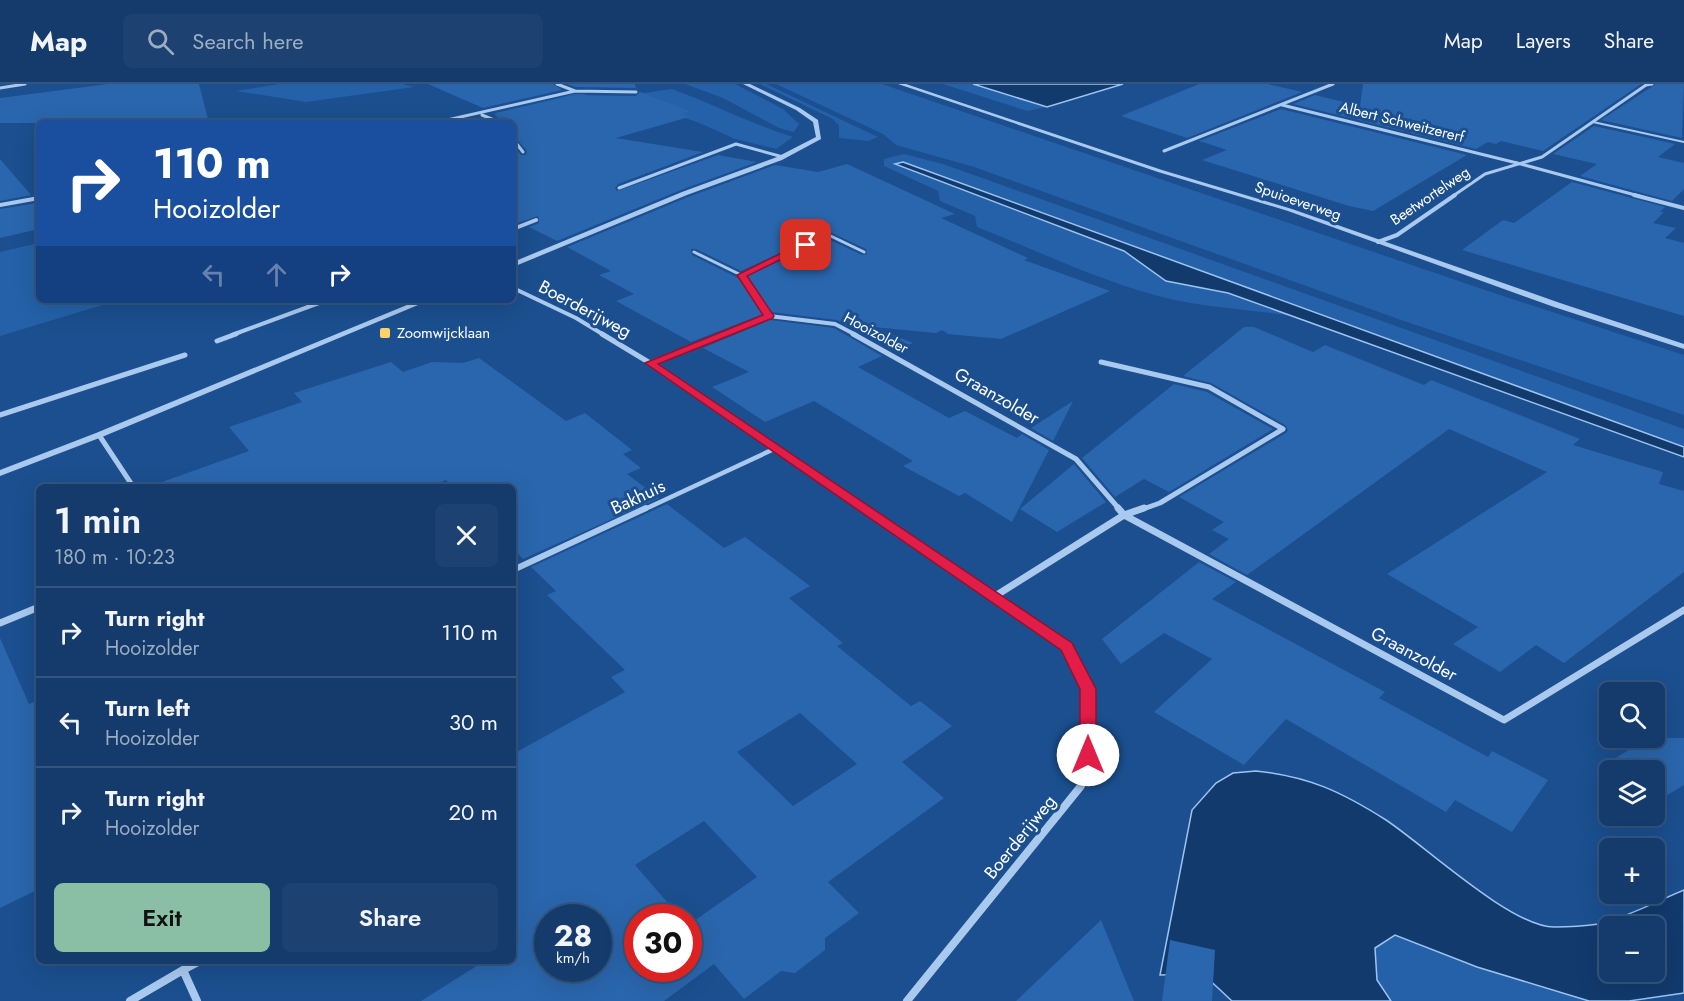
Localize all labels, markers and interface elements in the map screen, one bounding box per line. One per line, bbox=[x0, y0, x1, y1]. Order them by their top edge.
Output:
search box bbox=[123, 14, 543, 68]
text: Map bbox=[30, 21, 87, 62]
icon: search bbox=[144, 25, 177, 58]
text: Search here bbox=[192, 25, 304, 57]
text: Map bbox=[1444, 26, 1483, 56]
text: Layers bbox=[1516, 26, 1571, 56]
text: Share bbox=[1604, 26, 1654, 56]
street label: Albert Schweitzererf bbox=[1337, 96, 1467, 148]
text: 110 m bbox=[153, 133, 271, 194]
icon: right bbox=[54, 144, 132, 222]
street label: Beetwortelweg bbox=[1386, 161, 1474, 231]
street label: Spuioeverweg bbox=[1252, 176, 1344, 226]
text: Hooizolder bbox=[153, 189, 280, 228]
pin bbox=[780, 219, 831, 270]
icon: arrive bbox=[789, 228, 822, 261]
icon: left bbox=[197, 258, 230, 291]
icon: ahead bbox=[260, 258, 293, 291]
icon: right bbox=[323, 258, 356, 291]
street label: Boerderijweg bbox=[534, 274, 636, 344]
street label: Hooizolder bbox=[840, 307, 913, 360]
place label: Zoomwijcklaan bbox=[397, 322, 490, 344]
marker: Zoomwijcklaan bbox=[378, 326, 392, 340]
street label: Graanzolder bbox=[950, 361, 1045, 431]
street label: Bakhuis bbox=[606, 473, 670, 521]
text: 1 min bbox=[54, 494, 141, 546]
button: close bbox=[435, 504, 498, 567]
text: 180 m · 10:23 bbox=[54, 543, 175, 572]
text: Turn right bbox=[105, 602, 205, 634]
icon: right bbox=[54, 616, 87, 649]
text: 110 m bbox=[441, 616, 498, 648]
street label: Graanzolder bbox=[1366, 620, 1463, 688]
text: Hooizolder bbox=[105, 634, 199, 663]
map controls bbox=[1599, 682, 1665, 982]
button: search bbox=[1599, 682, 1665, 748]
text: Turn left bbox=[105, 692, 190, 724]
icon: left bbox=[54, 706, 87, 739]
text: 30 m bbox=[449, 706, 498, 738]
position arrow bbox=[1056, 723, 1120, 787]
text: Hooizolder bbox=[105, 724, 199, 753]
button: layers bbox=[1599, 760, 1665, 826]
text: Turn right bbox=[105, 782, 205, 814]
street label: Boerderijweg bbox=[978, 789, 1062, 885]
icon: right bbox=[54, 796, 87, 829]
text: 20 m bbox=[449, 796, 498, 828]
text: Hooizolder bbox=[105, 814, 199, 843]
button: + bbox=[1599, 838, 1665, 904]
button: Exit bbox=[54, 883, 270, 952]
button: Share bbox=[282, 883, 498, 952]
speed limit sign: 30 bbox=[624, 904, 702, 982]
text: 28 bbox=[554, 914, 592, 957]
button: − bbox=[1599, 916, 1665, 982]
text: km/h bbox=[556, 947, 590, 969]

